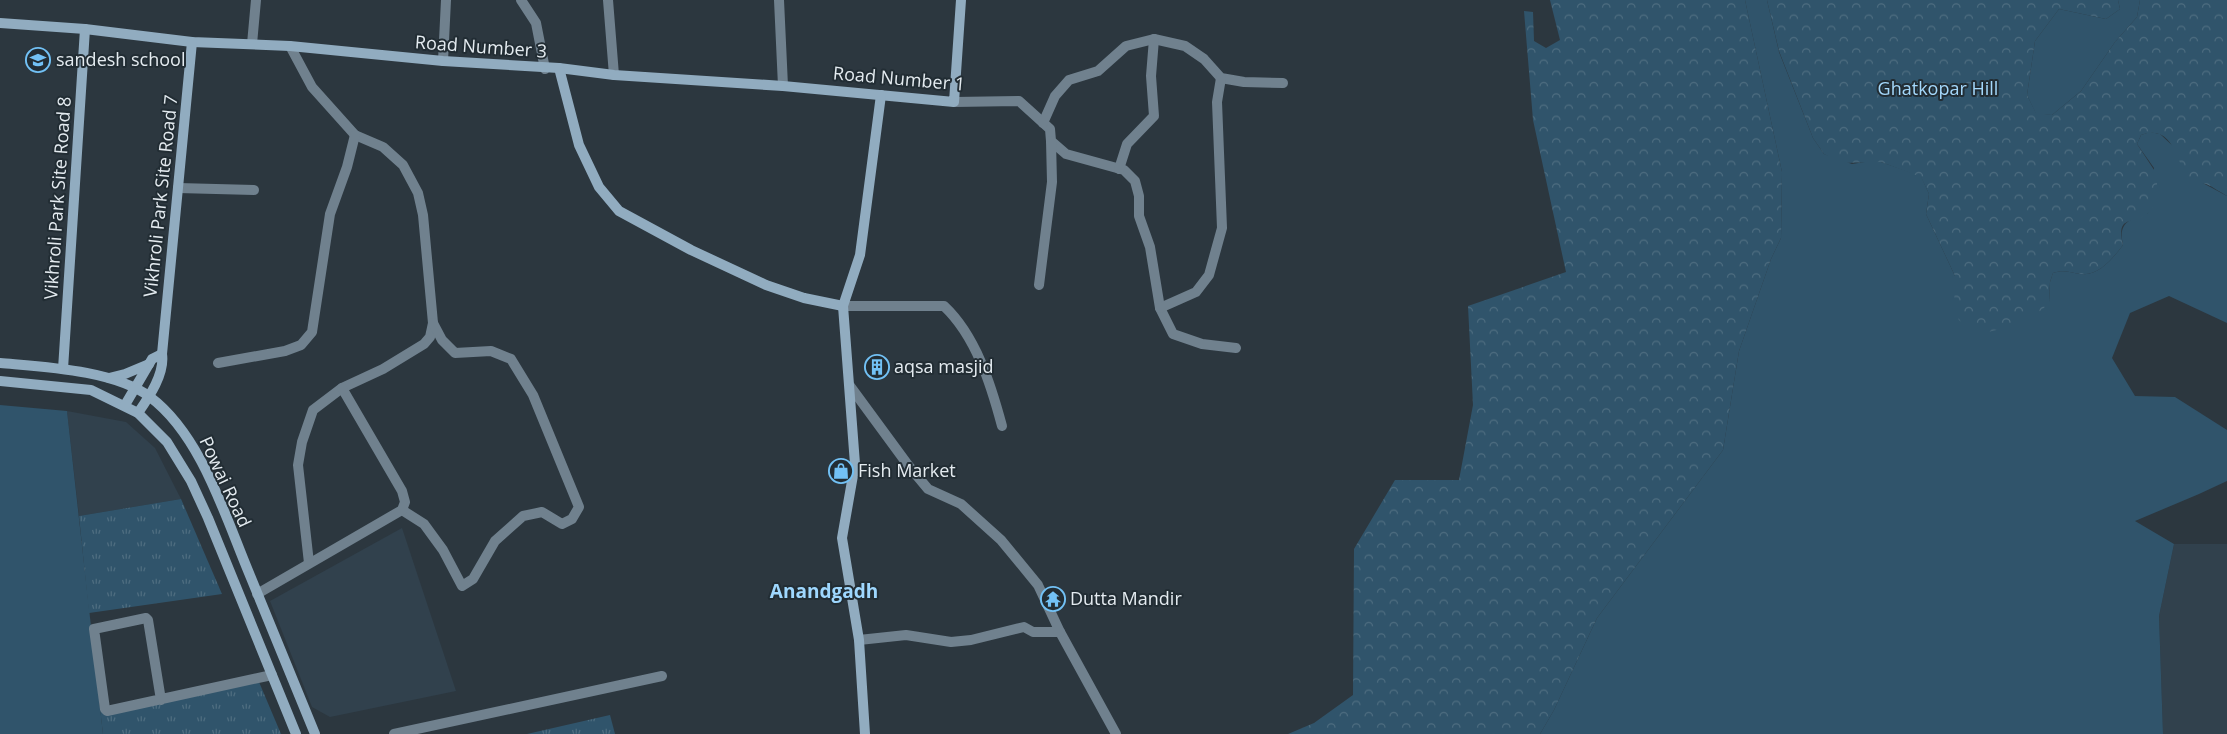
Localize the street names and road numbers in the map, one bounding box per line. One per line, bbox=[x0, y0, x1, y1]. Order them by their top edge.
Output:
street label: Road Number 3 bbox=[414, 29, 548, 63]
street label: Road Number 1 bbox=[832, 60, 966, 96]
street label: Vikhroli Park Site Road 7 bbox=[137, 93, 183, 298]
street label: Vikhroli Park Site Road 8 bbox=[38, 96, 76, 300]
street label: Powai Road bbox=[194, 432, 257, 531]

